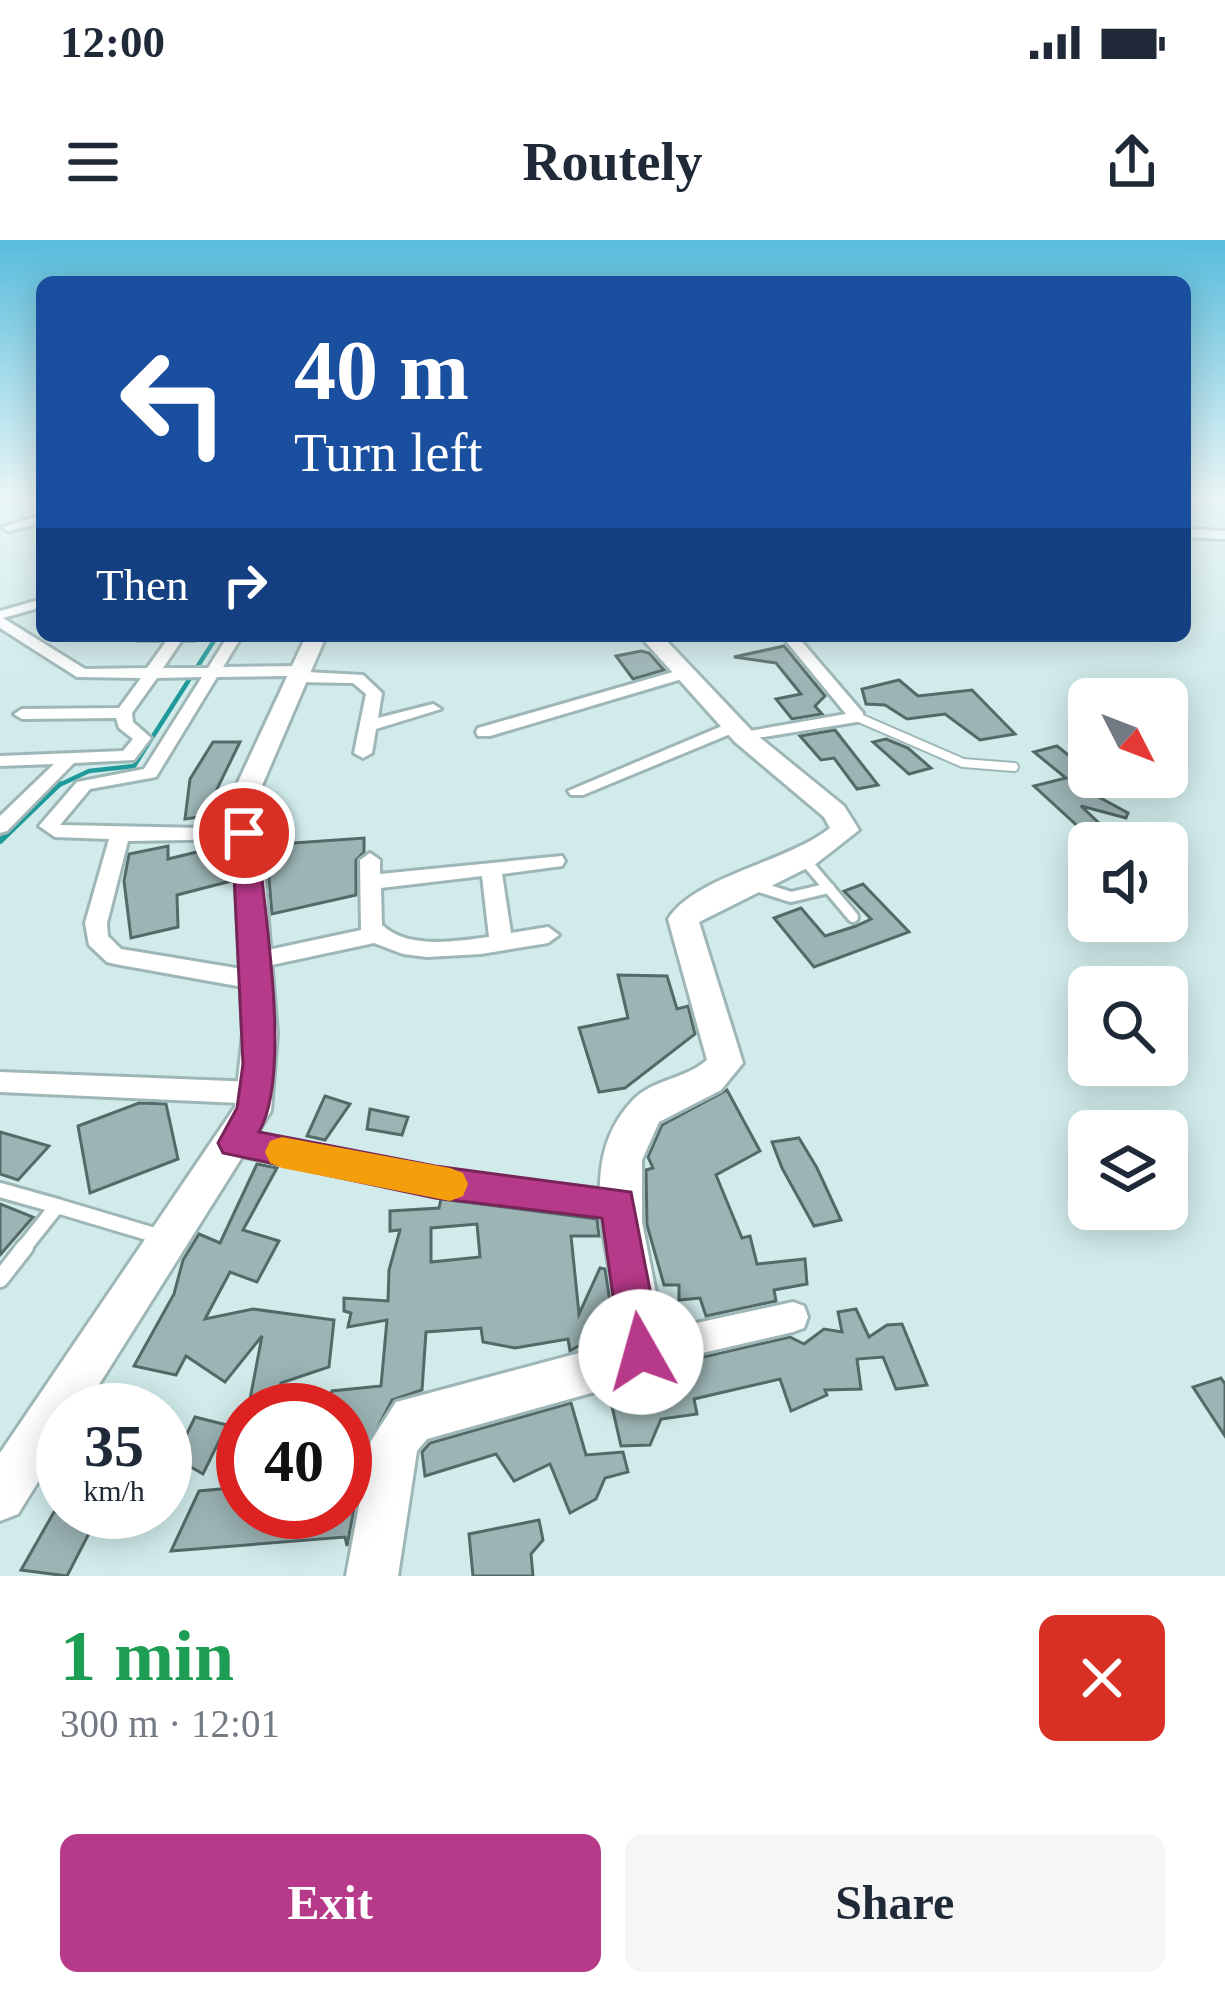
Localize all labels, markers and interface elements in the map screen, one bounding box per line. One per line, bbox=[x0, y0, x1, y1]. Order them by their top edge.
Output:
text: 12:00 bbox=[60, 17, 165, 67]
icon: menu bbox=[60, 129, 126, 195]
icon: share bbox=[1099, 129, 1165, 195]
text: Routely bbox=[523, 132, 702, 192]
icon: left bbox=[96, 324, 252, 480]
text: 40 m bbox=[294, 324, 469, 417]
text: Turn left bbox=[294, 423, 483, 483]
icon: right bbox=[212, 552, 278, 618]
text: Then bbox=[96, 560, 188, 610]
north arrow bbox=[1068, 678, 1188, 798]
map controls bbox=[1068, 678, 1188, 1230]
pin bbox=[193, 782, 295, 884]
icon: arrive bbox=[211, 800, 277, 866]
button: sound bbox=[1068, 822, 1188, 942]
button: search bbox=[1068, 966, 1188, 1086]
button: layers bbox=[1068, 1110, 1188, 1230]
position arrow bbox=[578, 1289, 704, 1415]
speed limit sign: 40 bbox=[216, 1383, 372, 1539]
text: 35 bbox=[84, 1413, 144, 1479]
text: km/h bbox=[83, 1474, 145, 1507]
button: close bbox=[1039, 1615, 1165, 1741]
text: 1 min bbox=[60, 1616, 234, 1696]
text: 300 m · 12:01 bbox=[60, 1702, 280, 1745]
button: Exit bbox=[60, 1834, 601, 1972]
button: Share bbox=[625, 1834, 1165, 1972]

